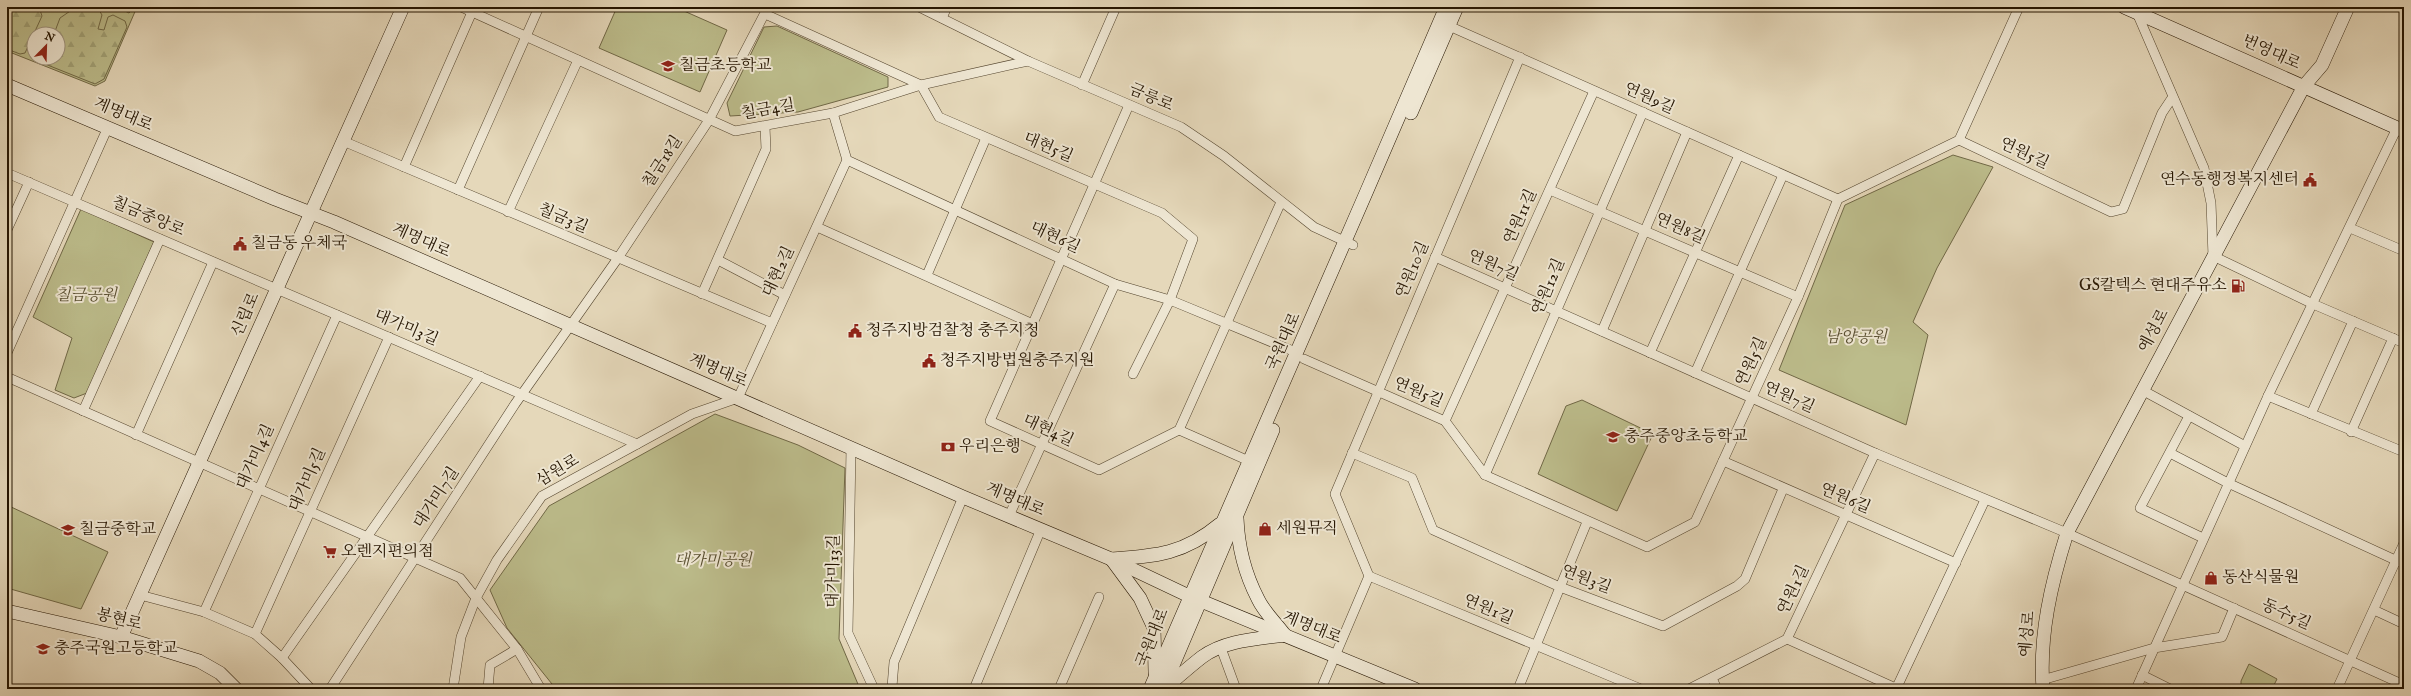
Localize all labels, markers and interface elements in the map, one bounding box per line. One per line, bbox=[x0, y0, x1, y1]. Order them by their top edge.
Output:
north arrow bbox=[26, 26, 66, 66]
text: N bbox=[41, 29, 57, 46]
street label: 번영대로 bbox=[2239, 31, 2304, 75]
place label: 칠금초등학교 bbox=[679, 56, 772, 76]
school or university icon: 칠금초등학교 bbox=[660, 58, 676, 74]
street label: 연원9길 bbox=[1621, 79, 1677, 119]
street label: 금릉로 bbox=[1126, 80, 1177, 116]
street label: 계명대로 bbox=[91, 94, 156, 136]
street label: 칠금4길 bbox=[740, 95, 796, 125]
street label: 대현5길 bbox=[1020, 129, 1076, 167]
street label: 칠금18길 bbox=[639, 132, 687, 192]
street label: 연원5길 bbox=[1996, 134, 2052, 174]
place label: 연수동행정복지센터 bbox=[2160, 170, 2299, 190]
public building icon: 연수동행정복지센터 bbox=[2302, 172, 2318, 188]
street label: 연원11길 bbox=[1500, 186, 1542, 248]
street label: 칠금중앙로 bbox=[109, 193, 188, 242]
street label: 칠금3길 bbox=[535, 200, 591, 238]
street label: 연원8길 bbox=[1652, 209, 1708, 249]
street label: 대현6길 bbox=[1027, 218, 1083, 258]
street label: 계명대로 bbox=[389, 219, 454, 263]
place label: 칠금동 우체국 bbox=[251, 234, 348, 254]
public building icon: 칠금동 우체국 bbox=[232, 236, 248, 252]
street label: 연원10길 bbox=[1392, 238, 1434, 302]
street label: 대현2길 bbox=[759, 243, 799, 301]
street label: 연원7길 bbox=[1464, 246, 1522, 286]
street label: 연원12길 bbox=[1528, 256, 1570, 318]
place label: GS칼텍스 현대주유소 bbox=[2079, 276, 2227, 296]
fuel station icon: GS칼텍스 현대주유소 bbox=[2230, 278, 2246, 294]
park label: 칠금공원 bbox=[55, 286, 118, 306]
street label: 신립로 bbox=[227, 289, 265, 340]
street label: 예성로 bbox=[2134, 305, 2174, 356]
street label: 대가미3길 bbox=[371, 306, 441, 350]
street label: 국원대로 bbox=[1262, 309, 1306, 374]
place label: 청주지방검찰청 충주지청 bbox=[866, 321, 1040, 341]
public building icon: 청주지방검찰청 충주지청 bbox=[847, 323, 863, 339]
park label: 남양공원 bbox=[1825, 328, 1888, 348]
street label: 연원5길 bbox=[1732, 334, 1772, 390]
street label: 계명대로 bbox=[686, 350, 751, 392]
place label: 청주지방법원충주지원 bbox=[940, 351, 1095, 371]
public building icon: 청주지방법원충주지원 bbox=[921, 353, 937, 369]
street label: 연원5길 bbox=[1390, 374, 1446, 412]
street label: 연원7길 bbox=[1760, 378, 1818, 418]
street label: 대현4길 bbox=[1019, 410, 1077, 452]
street label: 대가미4길 bbox=[233, 421, 279, 493]
place label: 충주중앙초등학교 bbox=[1624, 427, 1748, 447]
school or university icon: 충주중앙초등학교 bbox=[1605, 429, 1621, 445]
place label: 우리은행 bbox=[959, 437, 1021, 457]
bank icon: 우리은행 bbox=[940, 439, 956, 455]
street label: 대가미5길 bbox=[285, 445, 331, 515]
street label: 삼원로 bbox=[533, 450, 583, 492]
street label: 대가미7길 bbox=[410, 463, 464, 533]
street label: 계명대로 bbox=[983, 479, 1048, 521]
street label: 연원6길 bbox=[1817, 479, 1873, 519]
place label: 세원뮤직 bbox=[1276, 519, 1338, 539]
place label: 칠금중학교 bbox=[79, 520, 156, 540]
shop icon: 세원뮤직 bbox=[1257, 521, 1273, 537]
school or university icon: 칠금중학교 bbox=[60, 522, 76, 538]
street label: 대가미13길 bbox=[823, 534, 845, 608]
place label: 오렌지편의점 bbox=[341, 542, 434, 562]
supermarket icon: 오렌지편의점 bbox=[322, 544, 338, 560]
park label: 대가미공원 bbox=[674, 551, 753, 571]
street label: 연원3길 bbox=[1558, 561, 1614, 599]
street label: 연원1길 bbox=[1774, 562, 1814, 618]
place label: 동산식물원 bbox=[2222, 568, 2299, 588]
shop icon: 동산식물원 bbox=[2203, 570, 2219, 586]
street label: 연원1길 bbox=[1460, 591, 1516, 629]
street label: 동수5길 bbox=[2258, 595, 2314, 635]
street label: 봉현로 bbox=[94, 605, 144, 635]
street label: 국원대로 bbox=[1132, 605, 1174, 670]
street label: 계명대로 bbox=[1280, 607, 1345, 649]
street label: 예성로 bbox=[2016, 609, 2040, 658]
place label: 충주국원고등학교 bbox=[54, 639, 178, 659]
school or university icon: 충주국원고등학교 bbox=[35, 641, 51, 657]

